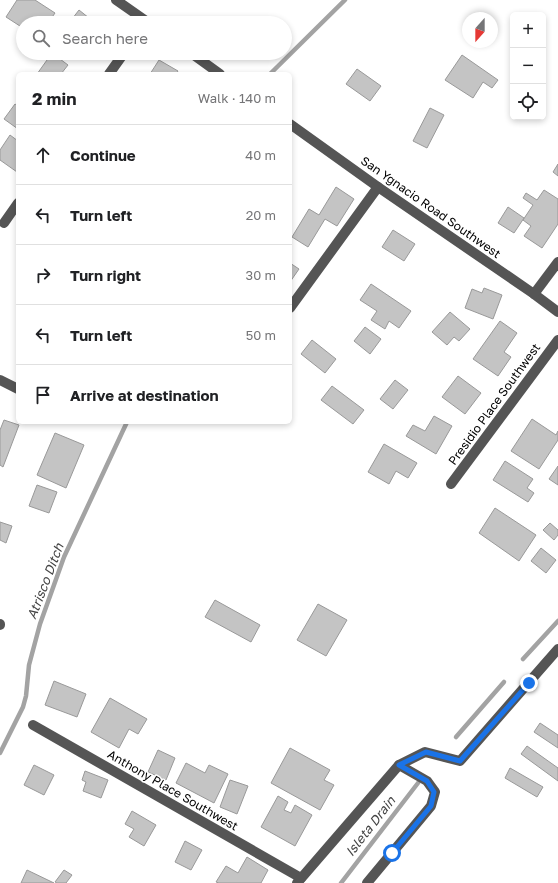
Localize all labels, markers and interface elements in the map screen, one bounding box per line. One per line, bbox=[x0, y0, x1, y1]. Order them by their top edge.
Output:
north arrow bbox=[462, 12, 498, 48]
map controls bbox=[510, 12, 546, 120]
button: + bbox=[510, 12, 546, 48]
search box bbox=[16, 16, 292, 60]
icon: search bbox=[30, 27, 52, 49]
text: Search here bbox=[62, 29, 148, 47]
button: − bbox=[510, 48, 546, 84]
button: locate bbox=[510, 84, 546, 120]
text: 2 min bbox=[32, 88, 76, 109]
text: Walk · 140 m bbox=[198, 90, 276, 106]
icon: ahead bbox=[32, 144, 54, 166]
text: Continue bbox=[70, 146, 136, 164]
text: 40 m bbox=[245, 147, 276, 163]
street label: San Ygnacio Road Southwest bbox=[358, 153, 504, 261]
icon: left bbox=[32, 204, 54, 226]
text: Turn left bbox=[70, 206, 132, 224]
text: 20 m bbox=[246, 207, 276, 223]
icon: right bbox=[32, 264, 54, 286]
text: Turn right bbox=[70, 266, 141, 284]
text: 30 m bbox=[246, 267, 276, 283]
icon: left bbox=[32, 324, 54, 346]
text: Turn left bbox=[70, 326, 132, 344]
text: 50 m bbox=[246, 327, 276, 343]
street label: Presidio Place Southwest bbox=[445, 340, 543, 468]
icon: arrive bbox=[32, 384, 54, 406]
text: Arrive at destination bbox=[70, 386, 219, 404]
water label: Atrisco Ditch bbox=[23, 540, 67, 621]
route end bbox=[520, 674, 538, 692]
street label: Anthony Place Southwest bbox=[105, 746, 241, 834]
water label: Isleta Drain bbox=[342, 792, 399, 859]
route start bbox=[383, 844, 401, 862]

